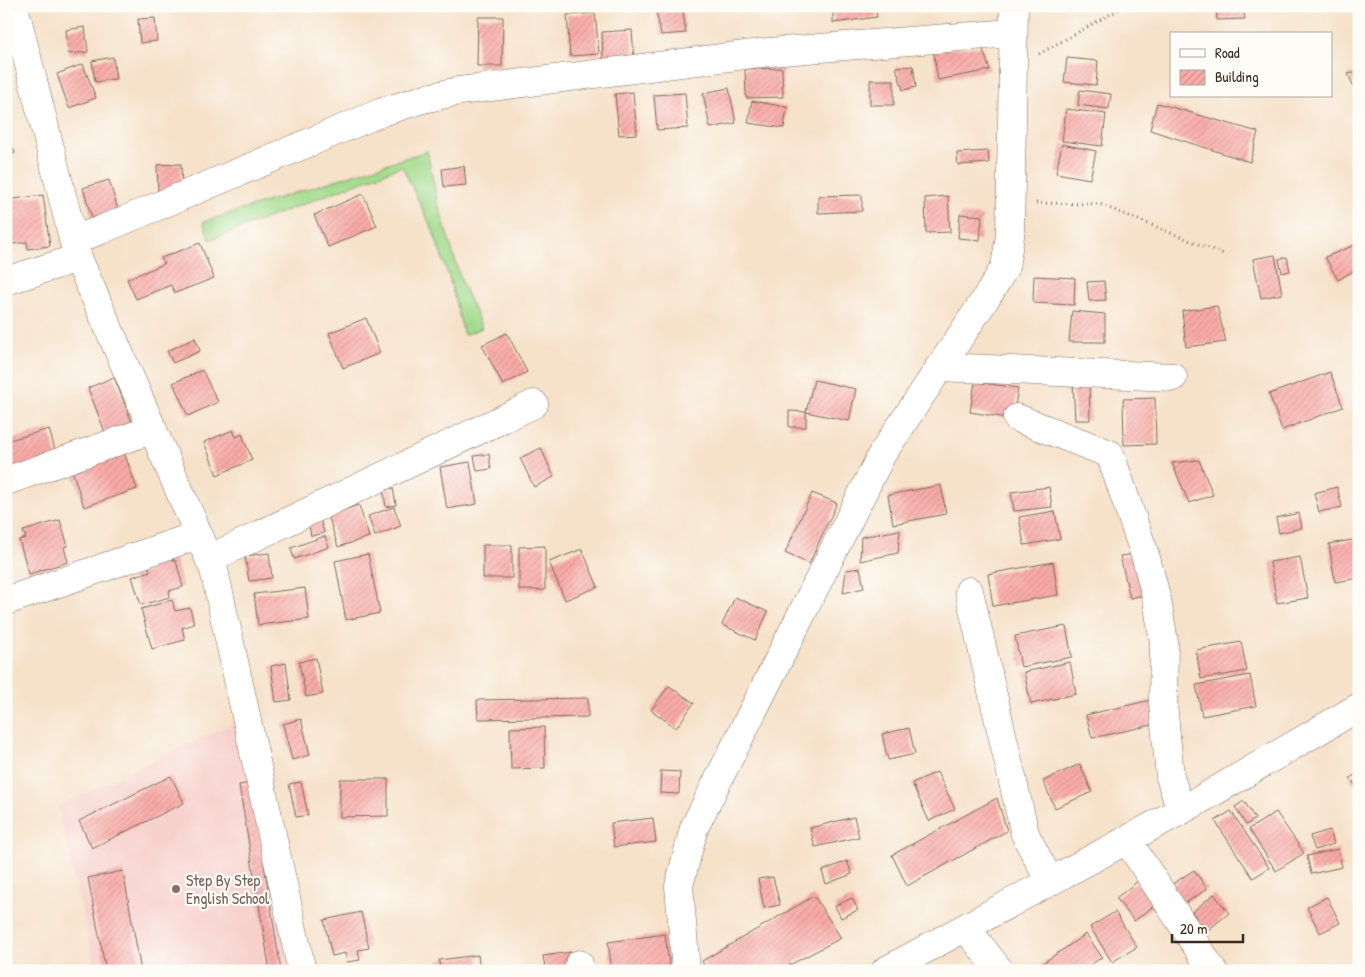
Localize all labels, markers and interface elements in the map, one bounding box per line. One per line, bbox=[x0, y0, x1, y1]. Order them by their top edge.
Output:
legend bbox=[1170, 32, 1332, 98]
text: Road bbox=[1215, 42, 1240, 63]
text: Building bbox=[1215, 66, 1259, 87]
place label: Step By Step English School bbox=[186, 869, 270, 909]
marker: Step By Step English School bbox=[170, 883, 182, 895]
scale bar bbox=[1172, 912, 1244, 944]
text: 20 m bbox=[1180, 918, 1207, 939]

